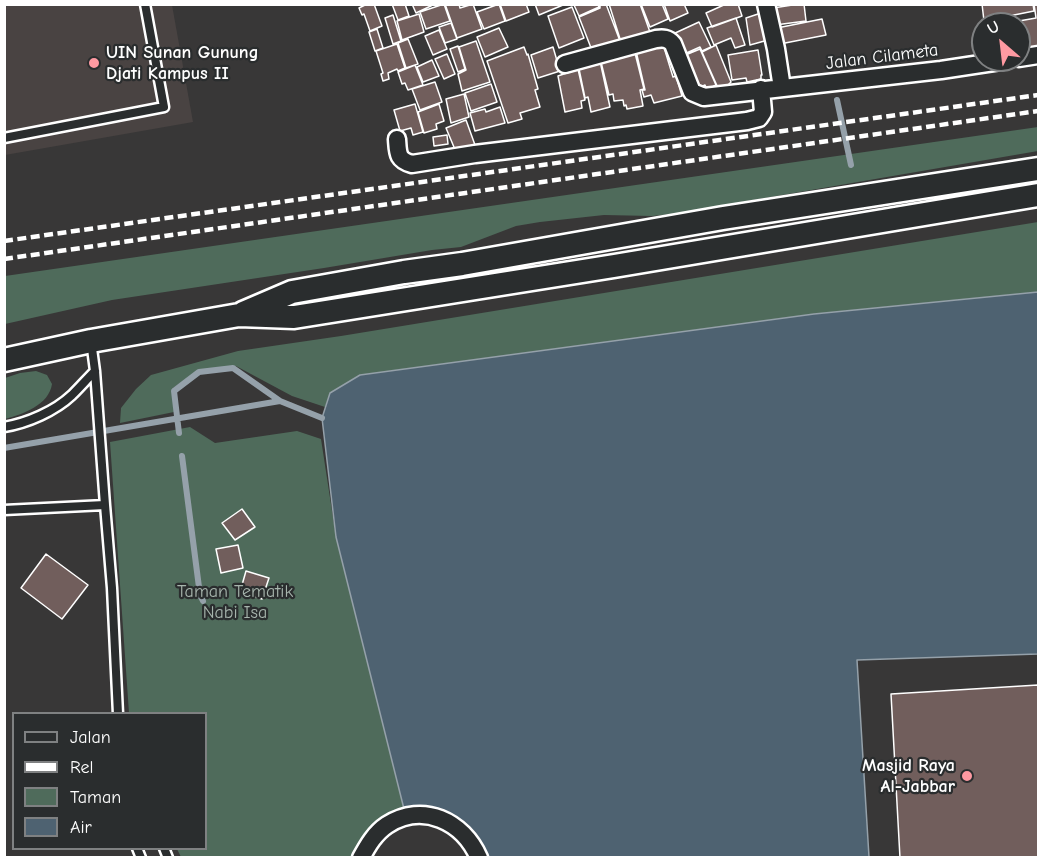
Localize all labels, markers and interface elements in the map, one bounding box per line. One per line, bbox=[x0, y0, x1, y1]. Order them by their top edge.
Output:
north arrow bbox=[971, 12, 1031, 72]
text: U bbox=[985, 17, 1002, 38]
street label: Jalan Cilameta bbox=[825, 39, 939, 75]
place label: UIN Sunan Gunung Djati Kampus II bbox=[106, 42, 258, 84]
marker: UIN Sunan Gunung Djati Kampus II bbox=[87, 56, 101, 70]
park label: Taman Tematik Nabi Isa bbox=[177, 581, 293, 624]
legend bbox=[12, 712, 207, 850]
text: Jalan bbox=[70, 727, 111, 748]
place label: Masjid Raya Al-Jabbar bbox=[862, 755, 955, 798]
text: Rel bbox=[70, 757, 93, 778]
marker: Masjid Raya Al-Jabbar bbox=[960, 769, 974, 783]
text: Taman bbox=[70, 787, 121, 808]
text: Air bbox=[70, 817, 92, 838]

